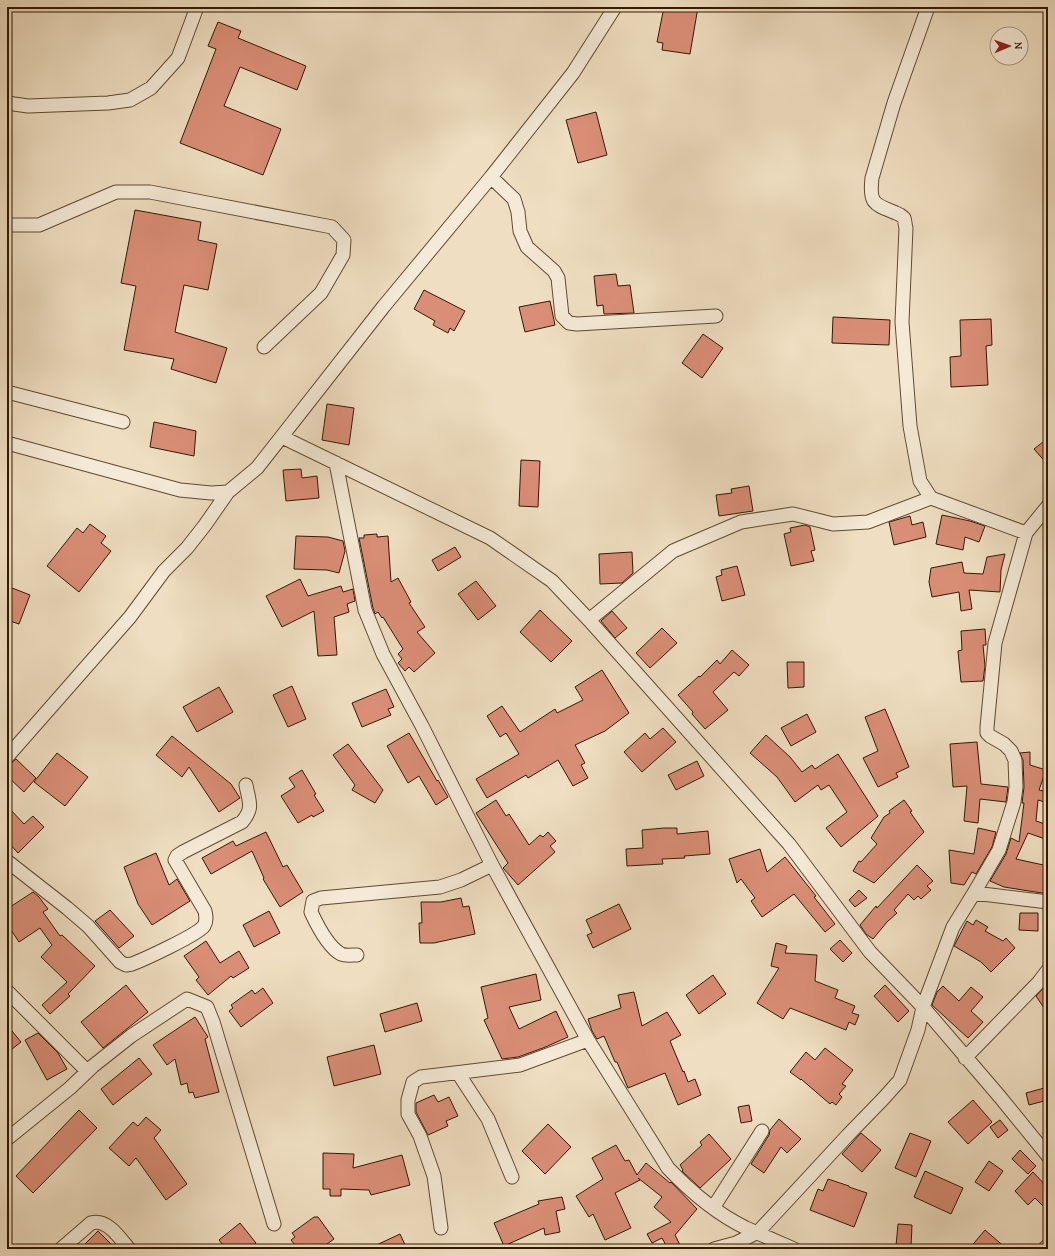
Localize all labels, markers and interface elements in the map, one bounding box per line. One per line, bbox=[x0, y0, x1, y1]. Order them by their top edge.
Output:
north arrow bbox=[989, 26, 1029, 66]
text: N bbox=[1011, 42, 1027, 50]

